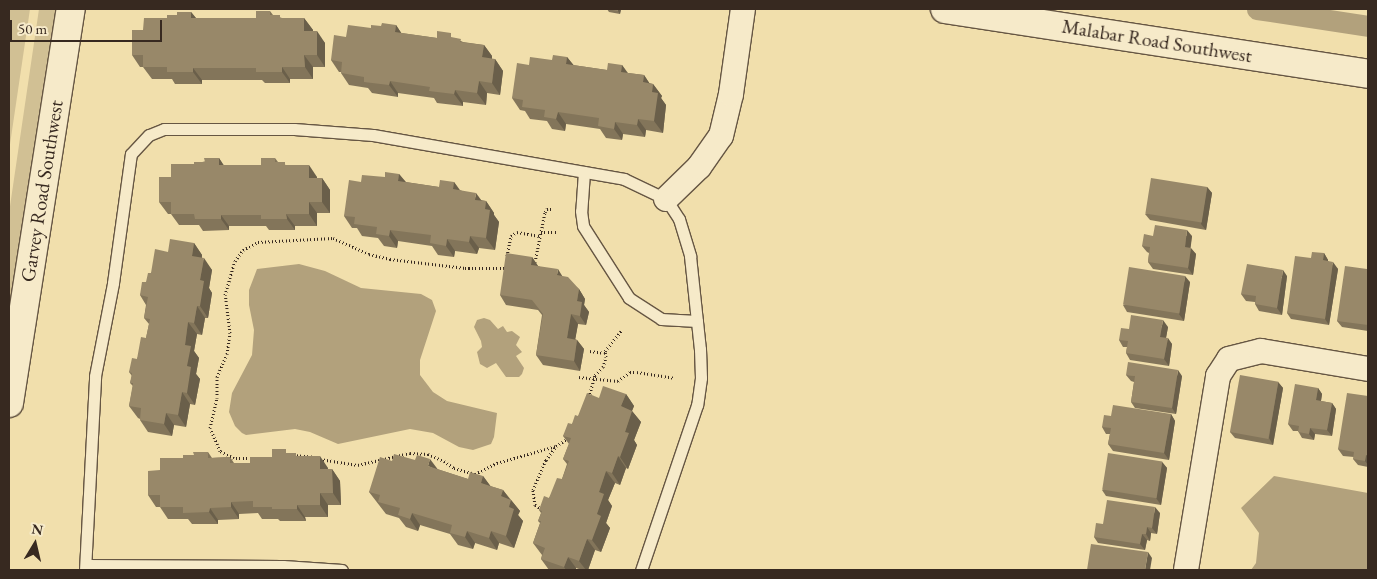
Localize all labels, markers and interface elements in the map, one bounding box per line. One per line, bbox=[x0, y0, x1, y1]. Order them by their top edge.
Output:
scale bar bbox=[12, 10, 165, 42]
street label: Malabar Road Southwest bbox=[1060, 14, 1254, 68]
text: 50 m bbox=[18, 19, 47, 38]
street label: Garvey Road Southwest bbox=[16, 99, 68, 283]
north arrow bbox=[10, 519, 60, 569]
text: N bbox=[30, 519, 44, 539]

